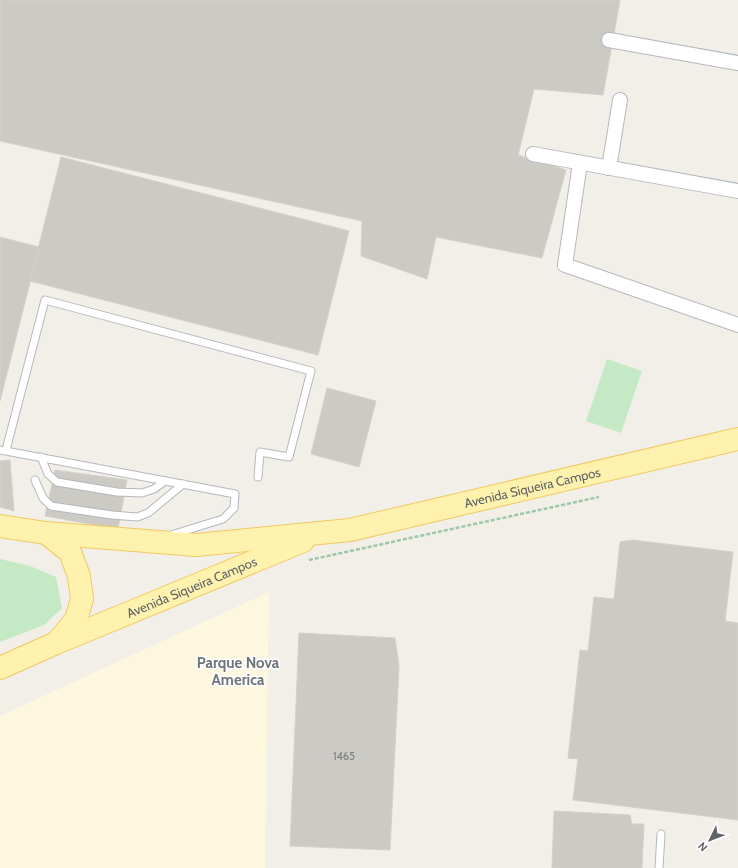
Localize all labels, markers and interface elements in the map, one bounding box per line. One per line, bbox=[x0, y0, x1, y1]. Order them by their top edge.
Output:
street label: Avenida Siqueira Campos bbox=[463, 463, 603, 511]
street label: Avenida Siqueira Campos bbox=[124, 553, 260, 621]
district label: Parque Nova America bbox=[197, 654, 280, 689]
house number: 1465 bbox=[333, 749, 355, 763]
north arrow bbox=[690, 820, 730, 860]
text: N bbox=[695, 839, 710, 854]

